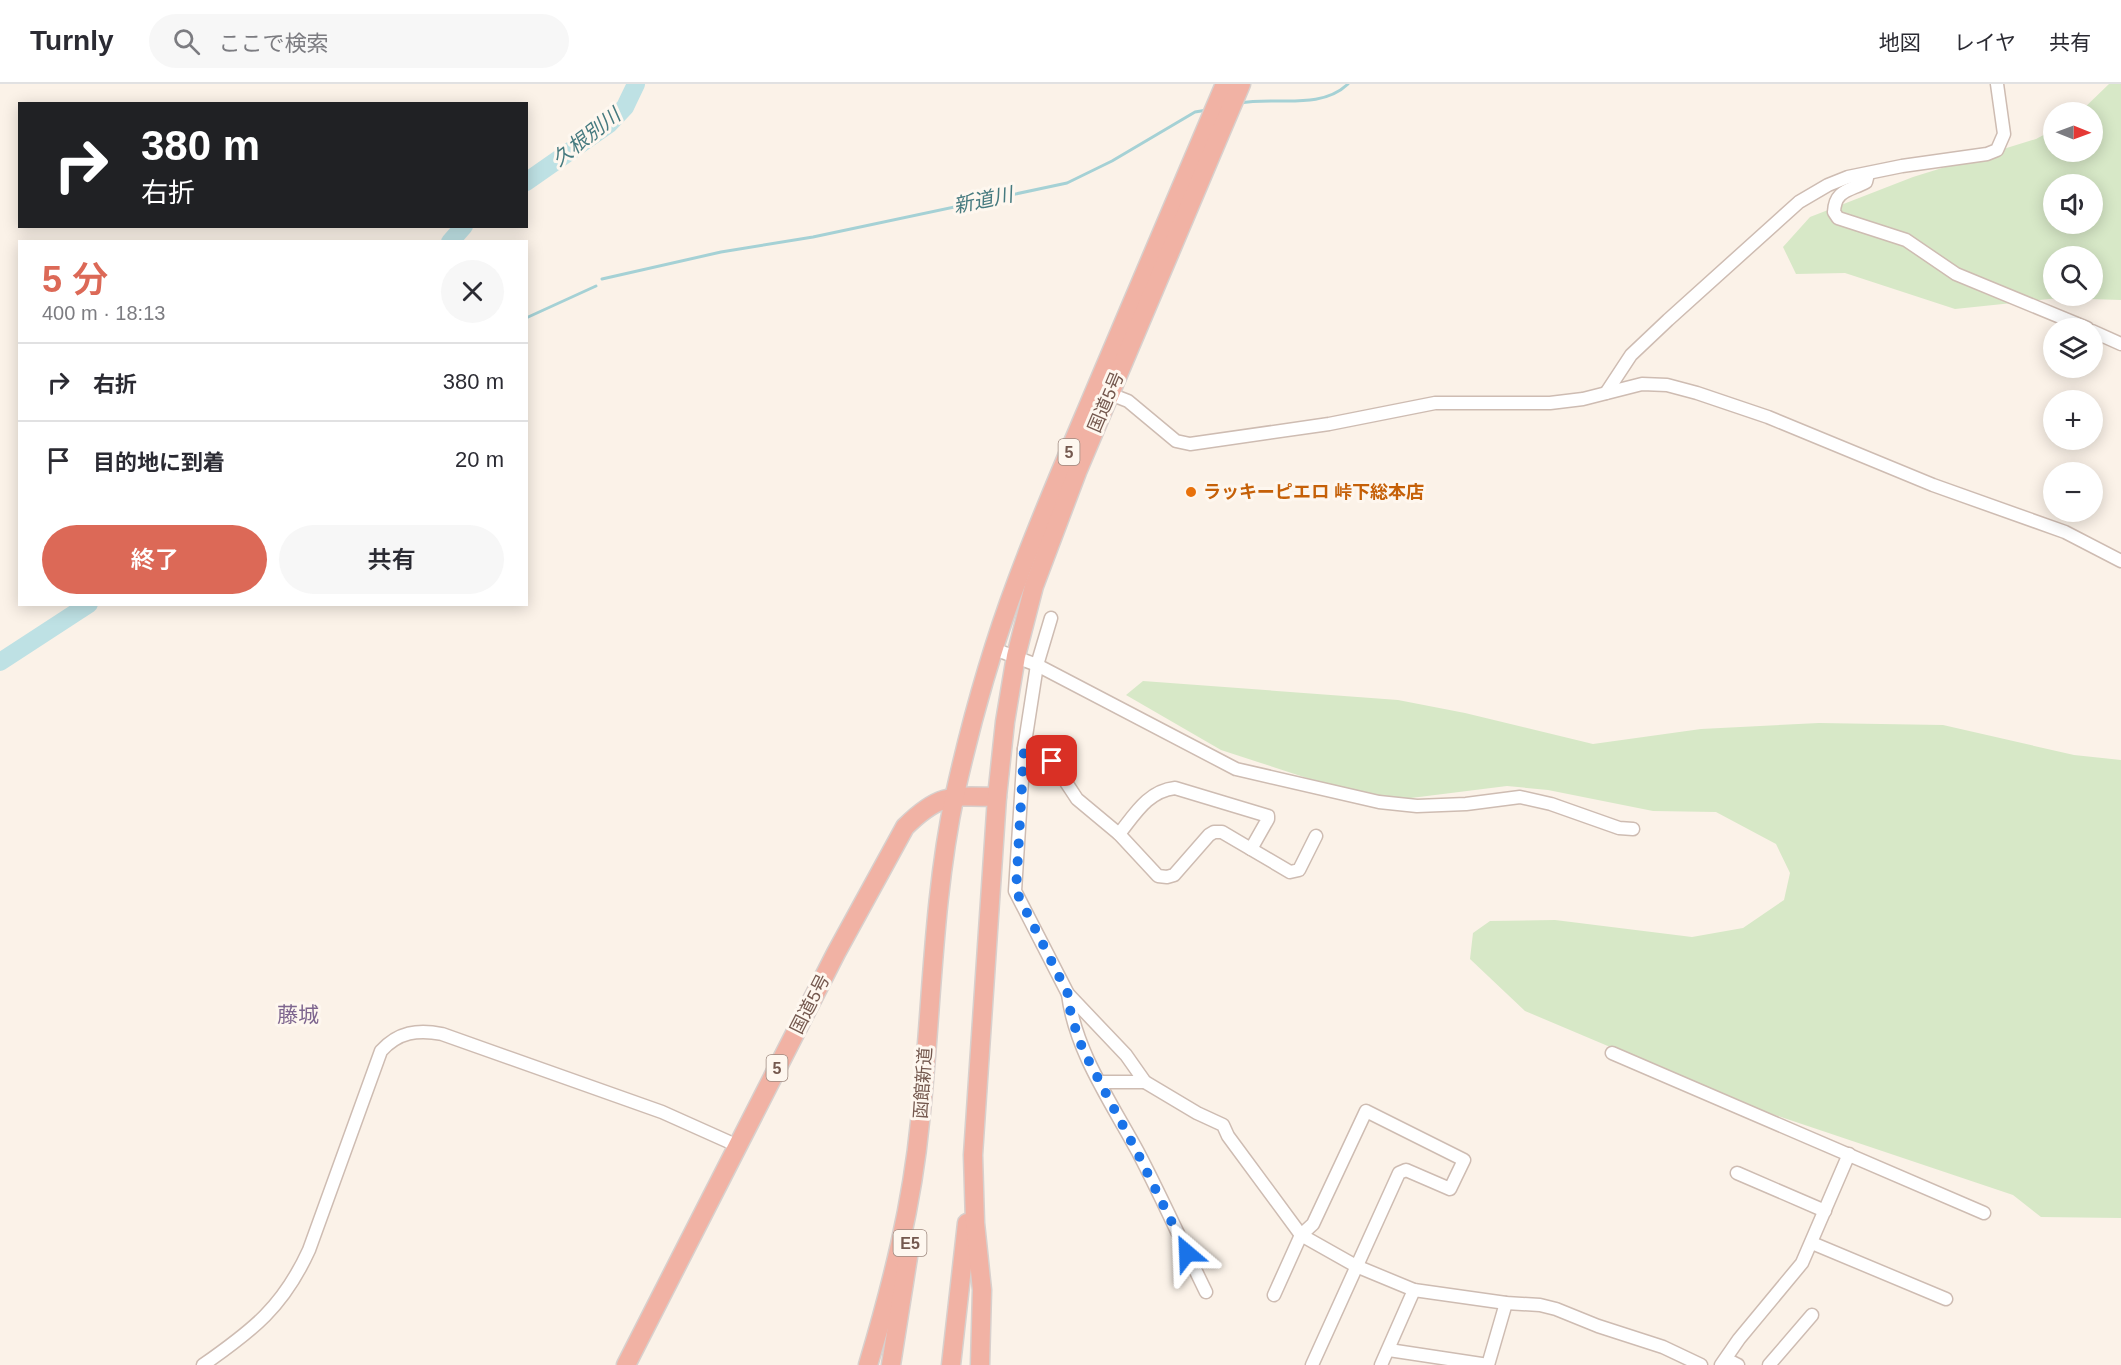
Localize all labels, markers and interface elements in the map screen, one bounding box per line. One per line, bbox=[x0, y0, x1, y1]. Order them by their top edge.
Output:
search box bbox=[149, 14, 569, 68]
text: Turnly bbox=[30, 25, 113, 56]
icon: search bbox=[170, 25, 203, 58]
text: ここで検索 bbox=[218, 31, 329, 56]
text: 地図 bbox=[1879, 31, 1921, 54]
text: レイヤ bbox=[1954, 31, 2016, 54]
text: 共有 bbox=[2049, 31, 2091, 54]
water label: 久根別川 bbox=[548, 102, 626, 170]
north arrow bbox=[2043, 102, 2103, 162]
map controls bbox=[2043, 102, 2103, 522]
text: 380 m bbox=[141, 122, 260, 169]
icon: right bbox=[42, 126, 120, 204]
button: sound bbox=[2043, 174, 2103, 234]
text: 右折 bbox=[141, 178, 195, 208]
water label: 新道川 bbox=[951, 183, 1017, 217]
button: search bbox=[2043, 246, 2103, 306]
text: 5 分 bbox=[42, 259, 108, 300]
button: close bbox=[441, 260, 504, 323]
text: 400 m · 18:13 bbox=[42, 302, 165, 324]
button: layers bbox=[2043, 318, 2103, 378]
icon: right bbox=[42, 366, 75, 399]
text: 380 m bbox=[443, 369, 504, 394]
street label: 国道5号 bbox=[1084, 369, 1128, 435]
text: 右折 bbox=[93, 372, 137, 397]
button: + bbox=[2043, 390, 2103, 450]
road number: 5 bbox=[1058, 439, 1080, 465]
icon: arrive bbox=[42, 444, 75, 477]
text: 20 m bbox=[455, 447, 504, 472]
text: 目的地に到着 bbox=[93, 450, 225, 475]
button: − bbox=[2043, 462, 2103, 522]
place label: ラッキーピエロ 峠下総本店 bbox=[1203, 482, 1424, 502]
marker: ラッキーピエロ 峠下総本店 bbox=[1184, 485, 1198, 499]
button: 終了 bbox=[42, 525, 267, 594]
button: 共有 bbox=[279, 525, 504, 594]
pin bbox=[1026, 735, 1077, 786]
icon: arrive bbox=[1035, 744, 1068, 777]
street label: 国道5号 bbox=[787, 971, 833, 1037]
district label: 藤城 bbox=[277, 1003, 319, 1026]
street label: 函館新道 bbox=[911, 1046, 935, 1120]
road number: 5 bbox=[766, 1055, 788, 1081]
position arrow bbox=[1155, 1221, 1219, 1285]
road number: E5 bbox=[894, 1230, 926, 1256]

